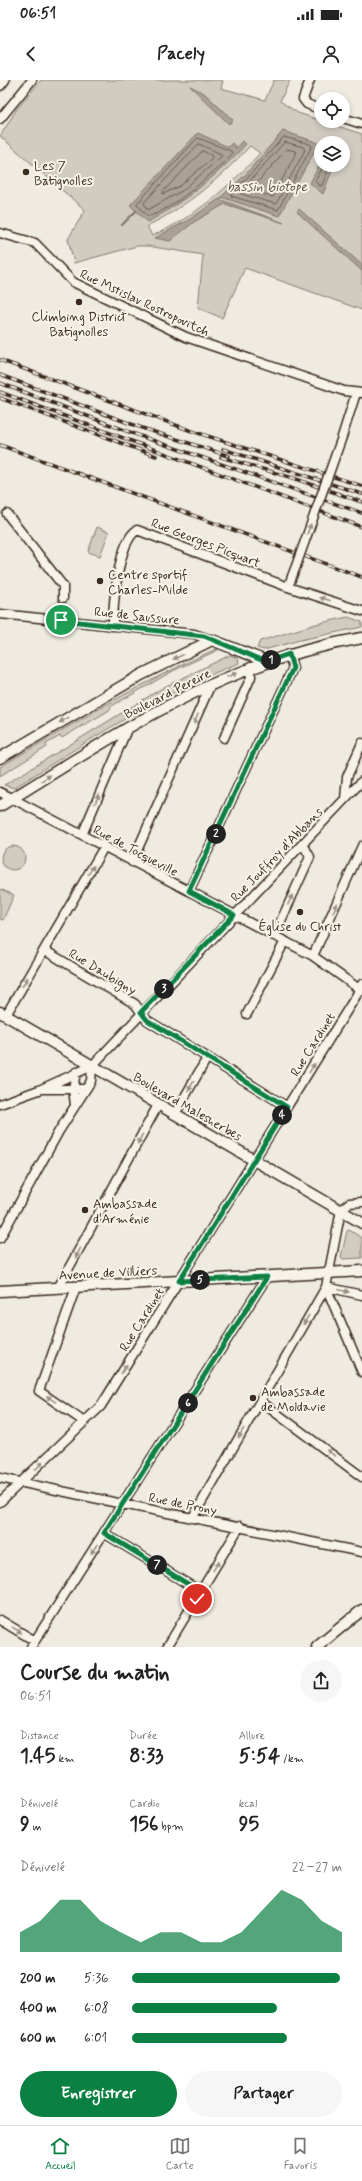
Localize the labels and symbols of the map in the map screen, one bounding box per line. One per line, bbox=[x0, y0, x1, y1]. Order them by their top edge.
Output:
place label: Les 7 Batignolles bbox=[34, 158, 93, 190]
marker: Les 7 Batignolles bbox=[21, 167, 31, 177]
water label: bassin biotope bbox=[227, 178, 308, 196]
street label: Rue Mstislav Rostropovitch bbox=[77, 266, 212, 341]
marker: Climbing District Batignolles bbox=[74, 297, 84, 307]
place label: Climbing District Batignolles bbox=[31, 309, 127, 341]
street label: Rue Georges Picquart bbox=[148, 515, 262, 573]
one-way arrow bbox=[306, 522, 312, 534]
place label: Centre sportif Charles-Milde bbox=[108, 567, 188, 599]
marker: Centre sportif Charles-Milde bbox=[95, 576, 105, 586]
one-way arrow bbox=[319, 596, 331, 602]
pin bbox=[44, 603, 78, 637]
street label: Rue de Saussure bbox=[93, 604, 180, 629]
pin: 1 bbox=[261, 650, 281, 670]
one-way arrow bbox=[172, 654, 183, 660]
street label: Boulevard Pereire bbox=[121, 665, 214, 724]
one-way arrow bbox=[227, 671, 239, 677]
one-way arrow bbox=[193, 714, 199, 725]
one-way arrow bbox=[58, 716, 70, 723]
one-way arrow bbox=[40, 775, 51, 782]
one-way arrow bbox=[95, 793, 101, 805]
street label: Rue Jouffroy d'Abbans bbox=[227, 804, 327, 906]
street label: Rue de Tocqueville bbox=[90, 822, 181, 881]
pin: 2 bbox=[206, 824, 226, 844]
one-way arrow bbox=[88, 864, 95, 876]
one-way arrow bbox=[287, 895, 293, 906]
one-way arrow bbox=[332, 902, 338, 914]
marker: Église du Christ bbox=[295, 907, 305, 917]
place label: Église du Christ bbox=[258, 918, 342, 936]
street label: Rue Daubigny bbox=[65, 945, 140, 1000]
one-way arrow bbox=[22, 976, 29, 988]
pin: 3 bbox=[154, 979, 174, 999]
street label: Rue Cardinet bbox=[287, 1010, 340, 1080]
one-way arrow bbox=[308, 1062, 315, 1074]
street label: Boulevard Malesherbes bbox=[130, 1069, 245, 1146]
one-way arrow bbox=[188, 1080, 195, 1092]
pin: 4 bbox=[272, 1105, 292, 1125]
one-way arrow bbox=[136, 1133, 143, 1145]
place label: Ambassade d'Arménie bbox=[93, 1196, 157, 1228]
marker: Ambassade d'Arménie bbox=[80, 1205, 90, 1215]
one-way arrow bbox=[75, 1248, 81, 1259]
street label: Avenue de Villiers bbox=[58, 1262, 158, 1285]
pin: 5 bbox=[190, 1270, 210, 1290]
street label: Rue Cardinet bbox=[116, 1285, 169, 1355]
one-way arrow bbox=[338, 1288, 350, 1294]
one-way arrow bbox=[303, 1314, 310, 1326]
one-way arrow bbox=[120, 1364, 128, 1374]
place label: Ambassade de Moldavie bbox=[261, 1384, 326, 1416]
pin: 6 bbox=[178, 1393, 198, 1413]
marker: Ambassade de Moldavie bbox=[248, 1393, 258, 1403]
one-way arrow bbox=[46, 1395, 57, 1403]
one-way arrow bbox=[238, 1427, 245, 1439]
one-way arrow bbox=[325, 1449, 336, 1458]
one-way arrow bbox=[34, 1461, 44, 1471]
street label: Rue de Prony bbox=[147, 1490, 219, 1520]
one-way arrow bbox=[90, 1544, 98, 1554]
pin: 7 bbox=[147, 1555, 167, 1575]
one-way arrow bbox=[213, 1560, 220, 1572]
pin bbox=[180, 1582, 214, 1616]
one-way arrow bbox=[11, 1627, 23, 1634]

